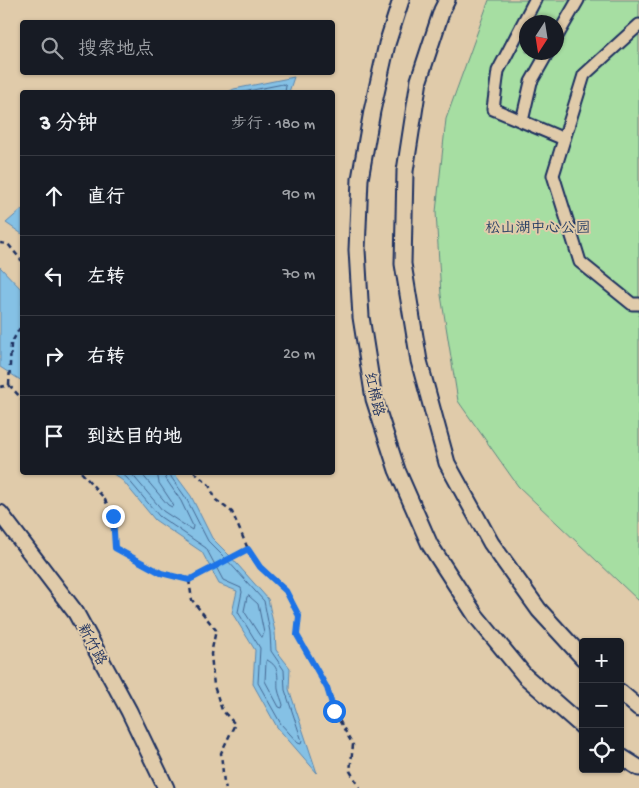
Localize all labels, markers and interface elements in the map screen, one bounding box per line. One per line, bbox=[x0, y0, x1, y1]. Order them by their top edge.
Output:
north arrow bbox=[519, 15, 564, 60]
search box bbox=[20, 20, 335, 75]
icon: search bbox=[38, 34, 66, 62]
text: 搜索地点 bbox=[78, 39, 154, 62]
text: 3 分钟 bbox=[40, 113, 98, 138]
text: 步行 · 180 m bbox=[231, 116, 315, 135]
icon: ahead bbox=[40, 182, 68, 210]
text: 90 m bbox=[283, 186, 315, 205]
text: 直行 bbox=[87, 187, 125, 210]
park label: 松山湖中心公园 bbox=[485, 220, 591, 238]
icon: left bbox=[40, 262, 68, 290]
text: 70 m bbox=[282, 266, 315, 285]
text: 左转 bbox=[87, 267, 125, 290]
icon: right bbox=[40, 342, 68, 370]
text: 20 m bbox=[283, 346, 315, 365]
text: 右转 bbox=[87, 347, 125, 370]
street label: 红棉路 bbox=[359, 370, 387, 418]
icon: arrive bbox=[40, 422, 68, 450]
text: 到达目的地 bbox=[87, 427, 182, 450]
route end bbox=[102, 505, 125, 528]
street label: 新竹路 bbox=[73, 621, 110, 669]
map controls bbox=[579, 638, 624, 773]
button: + bbox=[579, 638, 624, 683]
button: − bbox=[579, 683, 624, 728]
route start bbox=[323, 700, 346, 723]
button: locate bbox=[579, 728, 624, 773]

